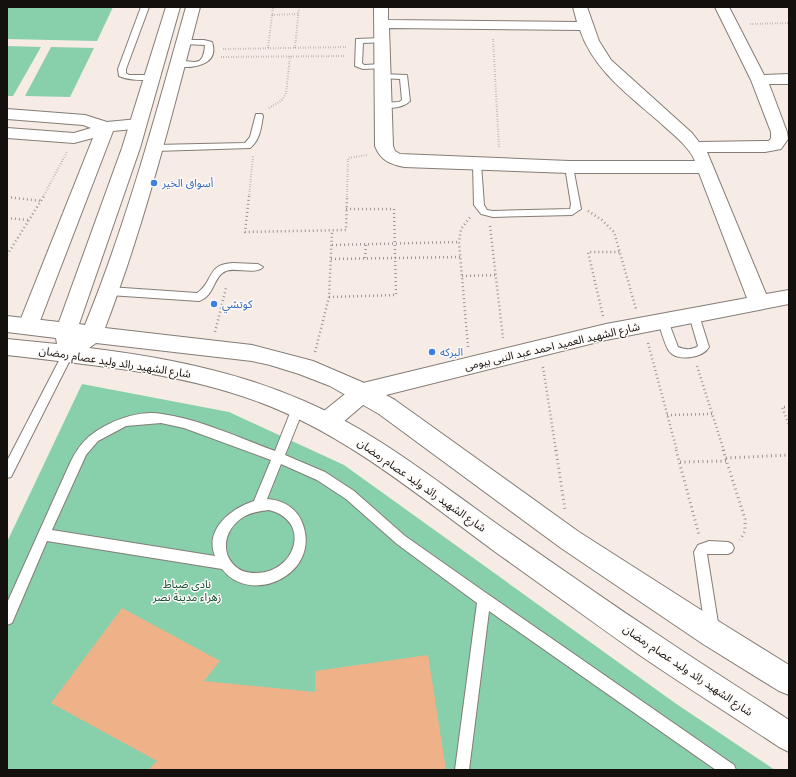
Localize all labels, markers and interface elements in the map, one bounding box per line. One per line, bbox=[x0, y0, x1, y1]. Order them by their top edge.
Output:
place label: أسواق الخير bbox=[161, 176, 213, 190]
marker: أسواق الخير bbox=[149, 178, 159, 188]
place label: كوتشي bbox=[222, 297, 253, 314]
marker: كوتشي bbox=[209, 299, 219, 309]
street label: شارع الشهيد العميد احمد عبد النبى بيومى bbox=[463, 319, 642, 374]
street label: شارع الشهيد رائد وليد عصام رمضان bbox=[38, 343, 192, 382]
place label: البركه bbox=[440, 345, 463, 359]
marker: البركه bbox=[427, 347, 437, 357]
street label: شارع الشهيد رائد وليد عصام رمضان bbox=[355, 435, 489, 536]
park label: نادى ضباط زهراء مدينة نصر bbox=[152, 577, 221, 604]
street label: شارع الشهيد رائد وليد عصام رمضان bbox=[620, 621, 756, 720]

